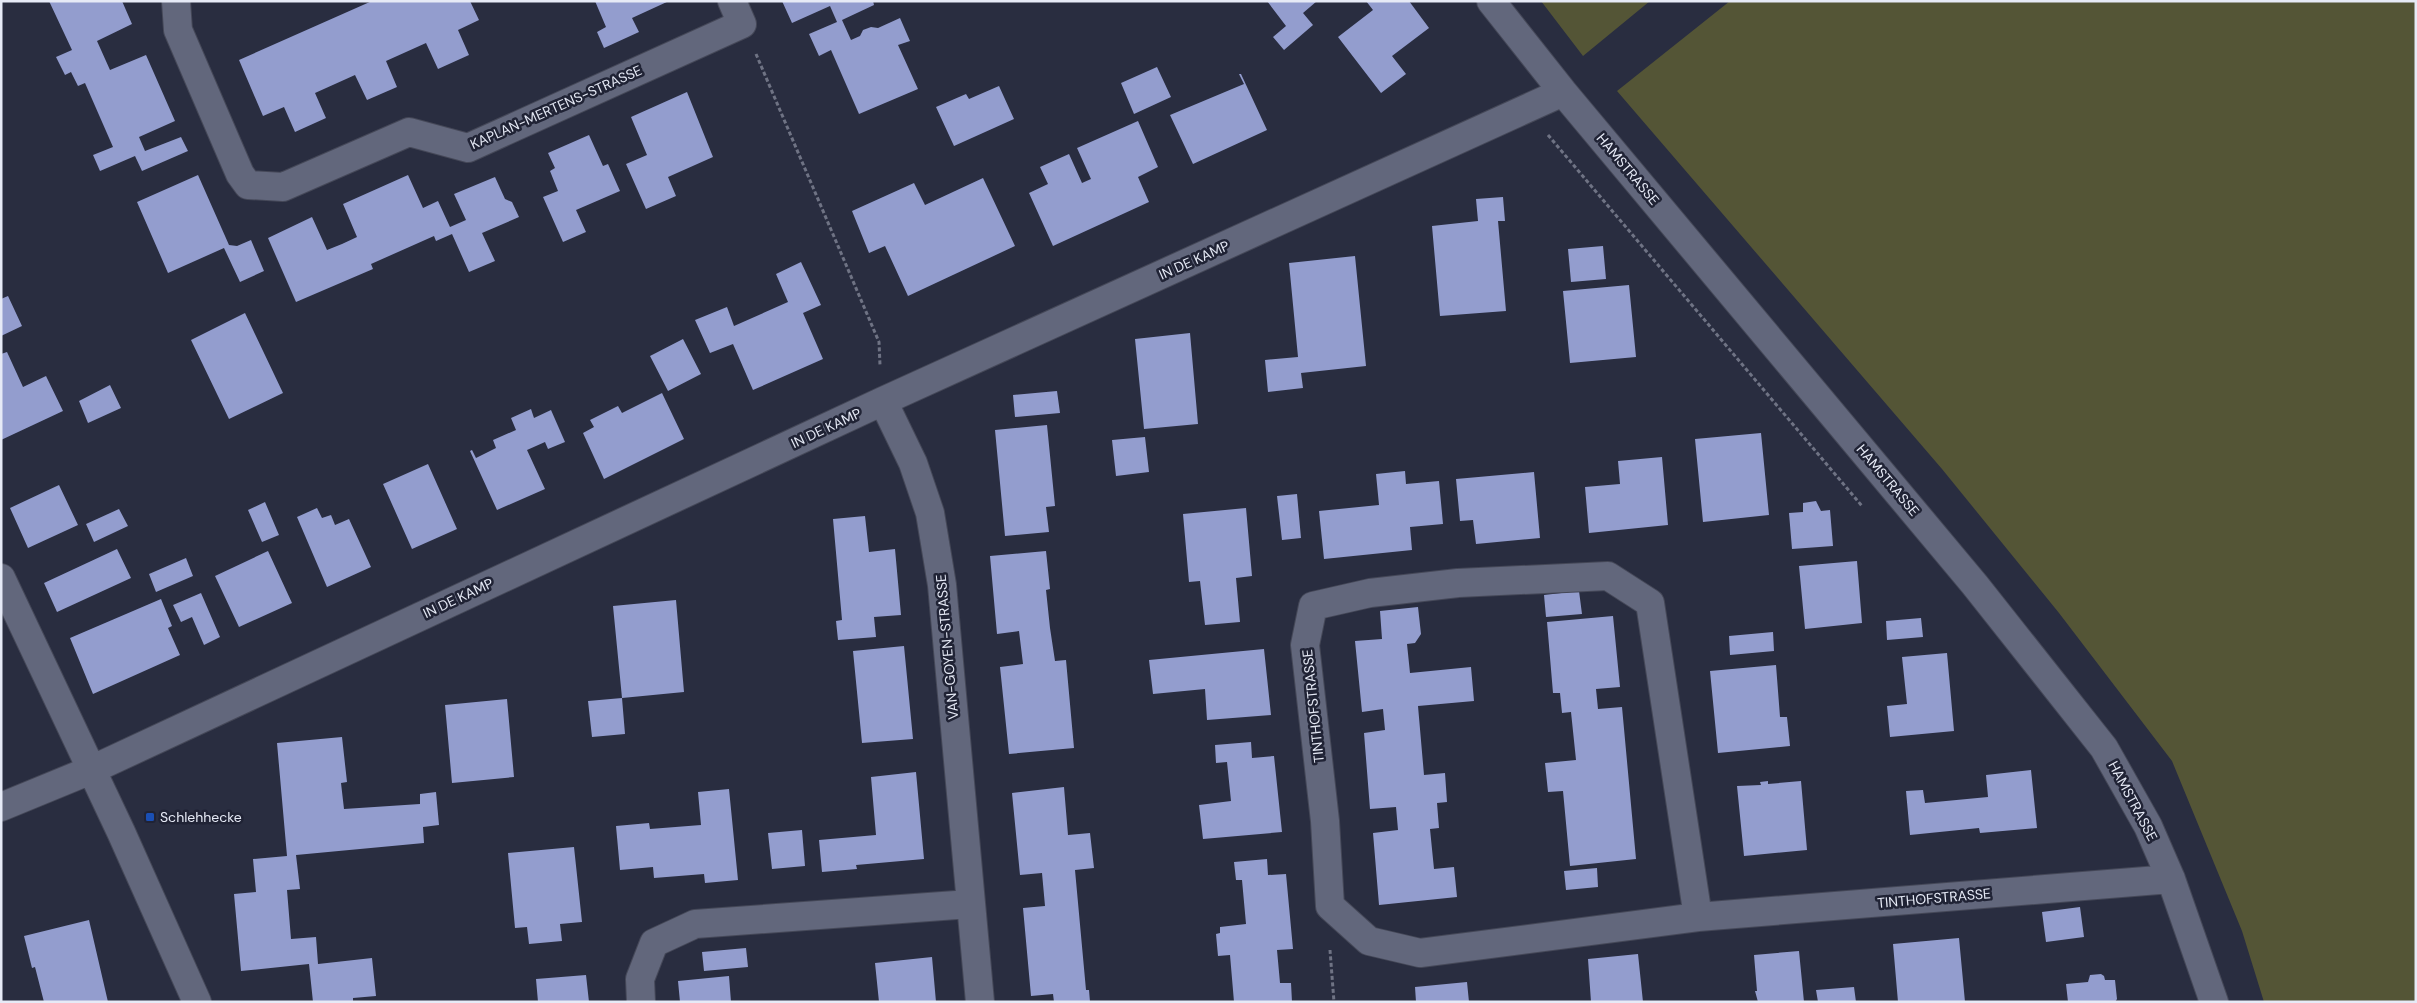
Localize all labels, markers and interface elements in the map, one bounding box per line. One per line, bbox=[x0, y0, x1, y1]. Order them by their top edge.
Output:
street label: KAPLAN-MERTENS-STRASSE bbox=[467, 61, 645, 153]
street label: HAMSTRASSE bbox=[1593, 129, 1663, 209]
street label: IN DE KAMP bbox=[1156, 236, 1232, 284]
street label: IN DE KAMP bbox=[788, 404, 864, 452]
street label: HAMSTRASSE bbox=[1853, 440, 1923, 520]
street label: VAN-GOYEN-STRASSE bbox=[932, 573, 962, 721]
street label: IN DE KAMP bbox=[420, 574, 496, 622]
street label: TINTHOFSTRASSE bbox=[1298, 648, 1328, 764]
street label: HAMSTRASSE bbox=[2104, 758, 2162, 844]
place label: Schlehhecke bbox=[160, 808, 242, 826]
marker: Schlehhecke bbox=[144, 811, 156, 823]
street label: TINTHOFSTRASSE bbox=[1876, 884, 1992, 912]

